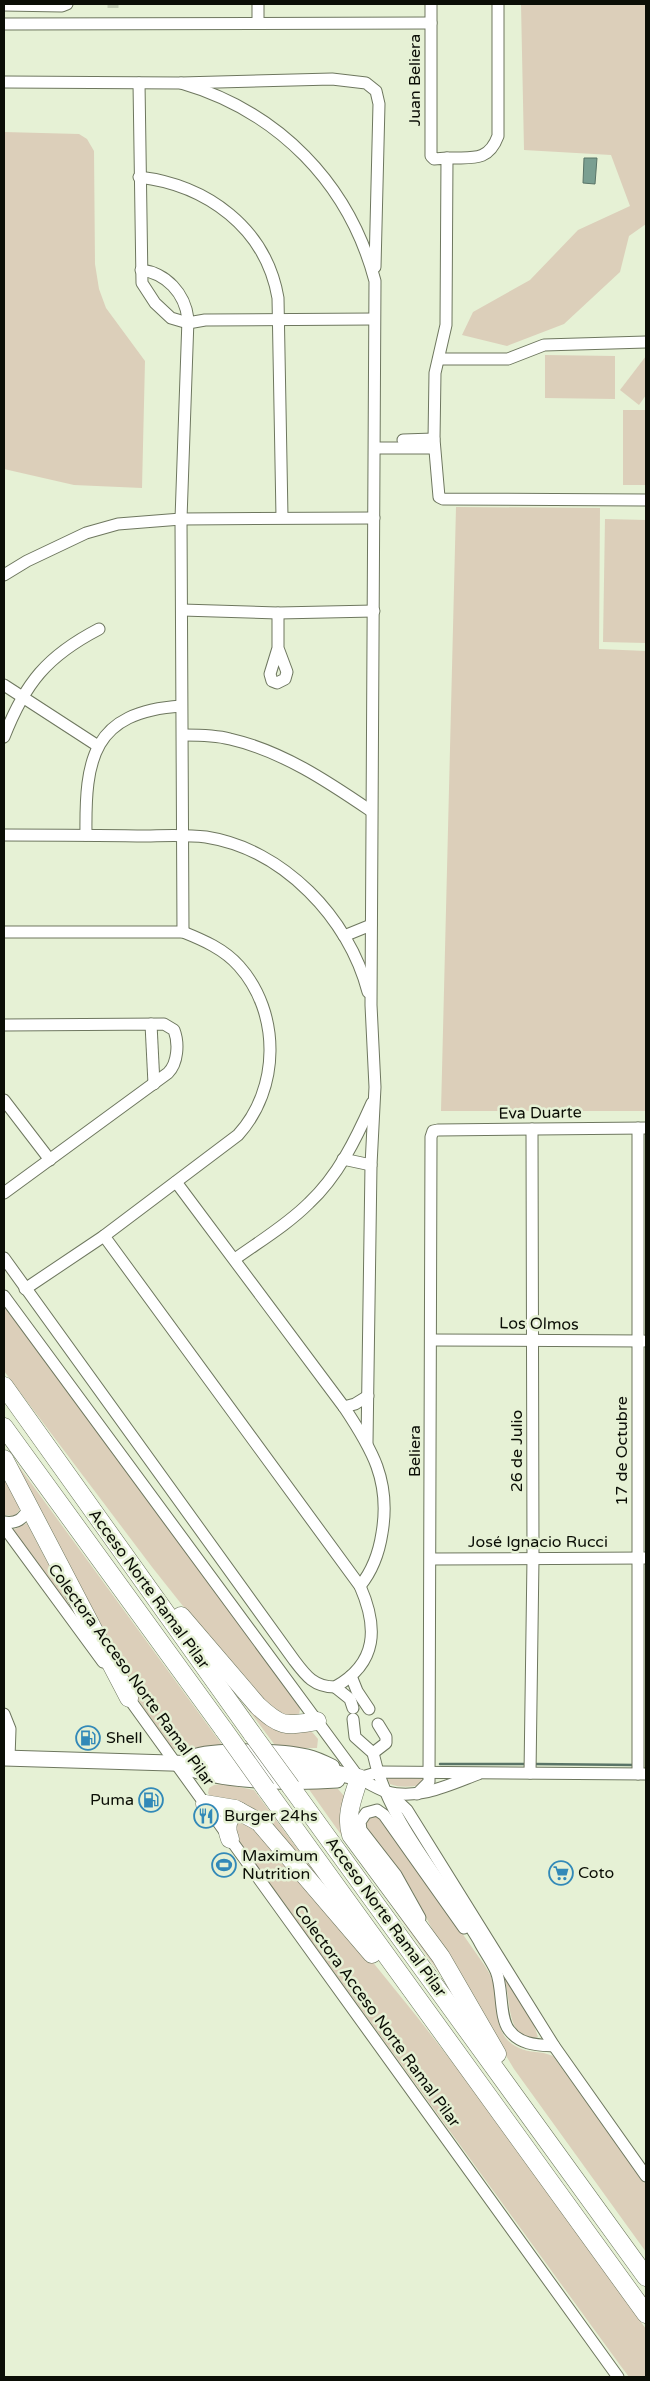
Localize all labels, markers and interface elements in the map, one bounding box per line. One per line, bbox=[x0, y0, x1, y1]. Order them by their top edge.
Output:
street label: Juan Beliera bbox=[405, 34, 425, 126]
street label: Eva Duarte bbox=[498, 1102, 582, 1124]
street label: Los Olmos bbox=[499, 1313, 579, 1335]
street label: 17 de Octubre bbox=[612, 1396, 632, 1506]
street label: 26 de Julio bbox=[507, 1410, 527, 1492]
street label: Beliera bbox=[405, 1425, 425, 1477]
street label: Acceso Norte Ramal Pilar bbox=[84, 1505, 214, 1674]
street label: José Ignacio Rucci bbox=[468, 1532, 608, 1552]
street label: Colectora Acceso Norte Ramal Pilar bbox=[44, 1560, 219, 1791]
fuel station icon: Shell bbox=[75, 1725, 101, 1751]
place label: Shell bbox=[106, 1728, 143, 1748]
fuel station icon: Puma bbox=[138, 1787, 164, 1813]
place label: Puma bbox=[90, 1790, 134, 1810]
restaurant icon: Burger 24hs bbox=[193, 1803, 219, 1829]
place label: Burger 24hs bbox=[224, 1806, 318, 1826]
street label: Acceso Norte Ramal Pilar bbox=[321, 1833, 451, 2002]
place label: Maximum Nutrition bbox=[242, 1846, 318, 1884]
sports icon: Maximum Nutrition bbox=[211, 1852, 237, 1878]
supermarket icon: Coto bbox=[548, 1860, 574, 1886]
place label: Coto bbox=[578, 1863, 614, 1883]
street label: Colectora Acceso Norte Ramal Pilar bbox=[290, 1901, 465, 2132]

